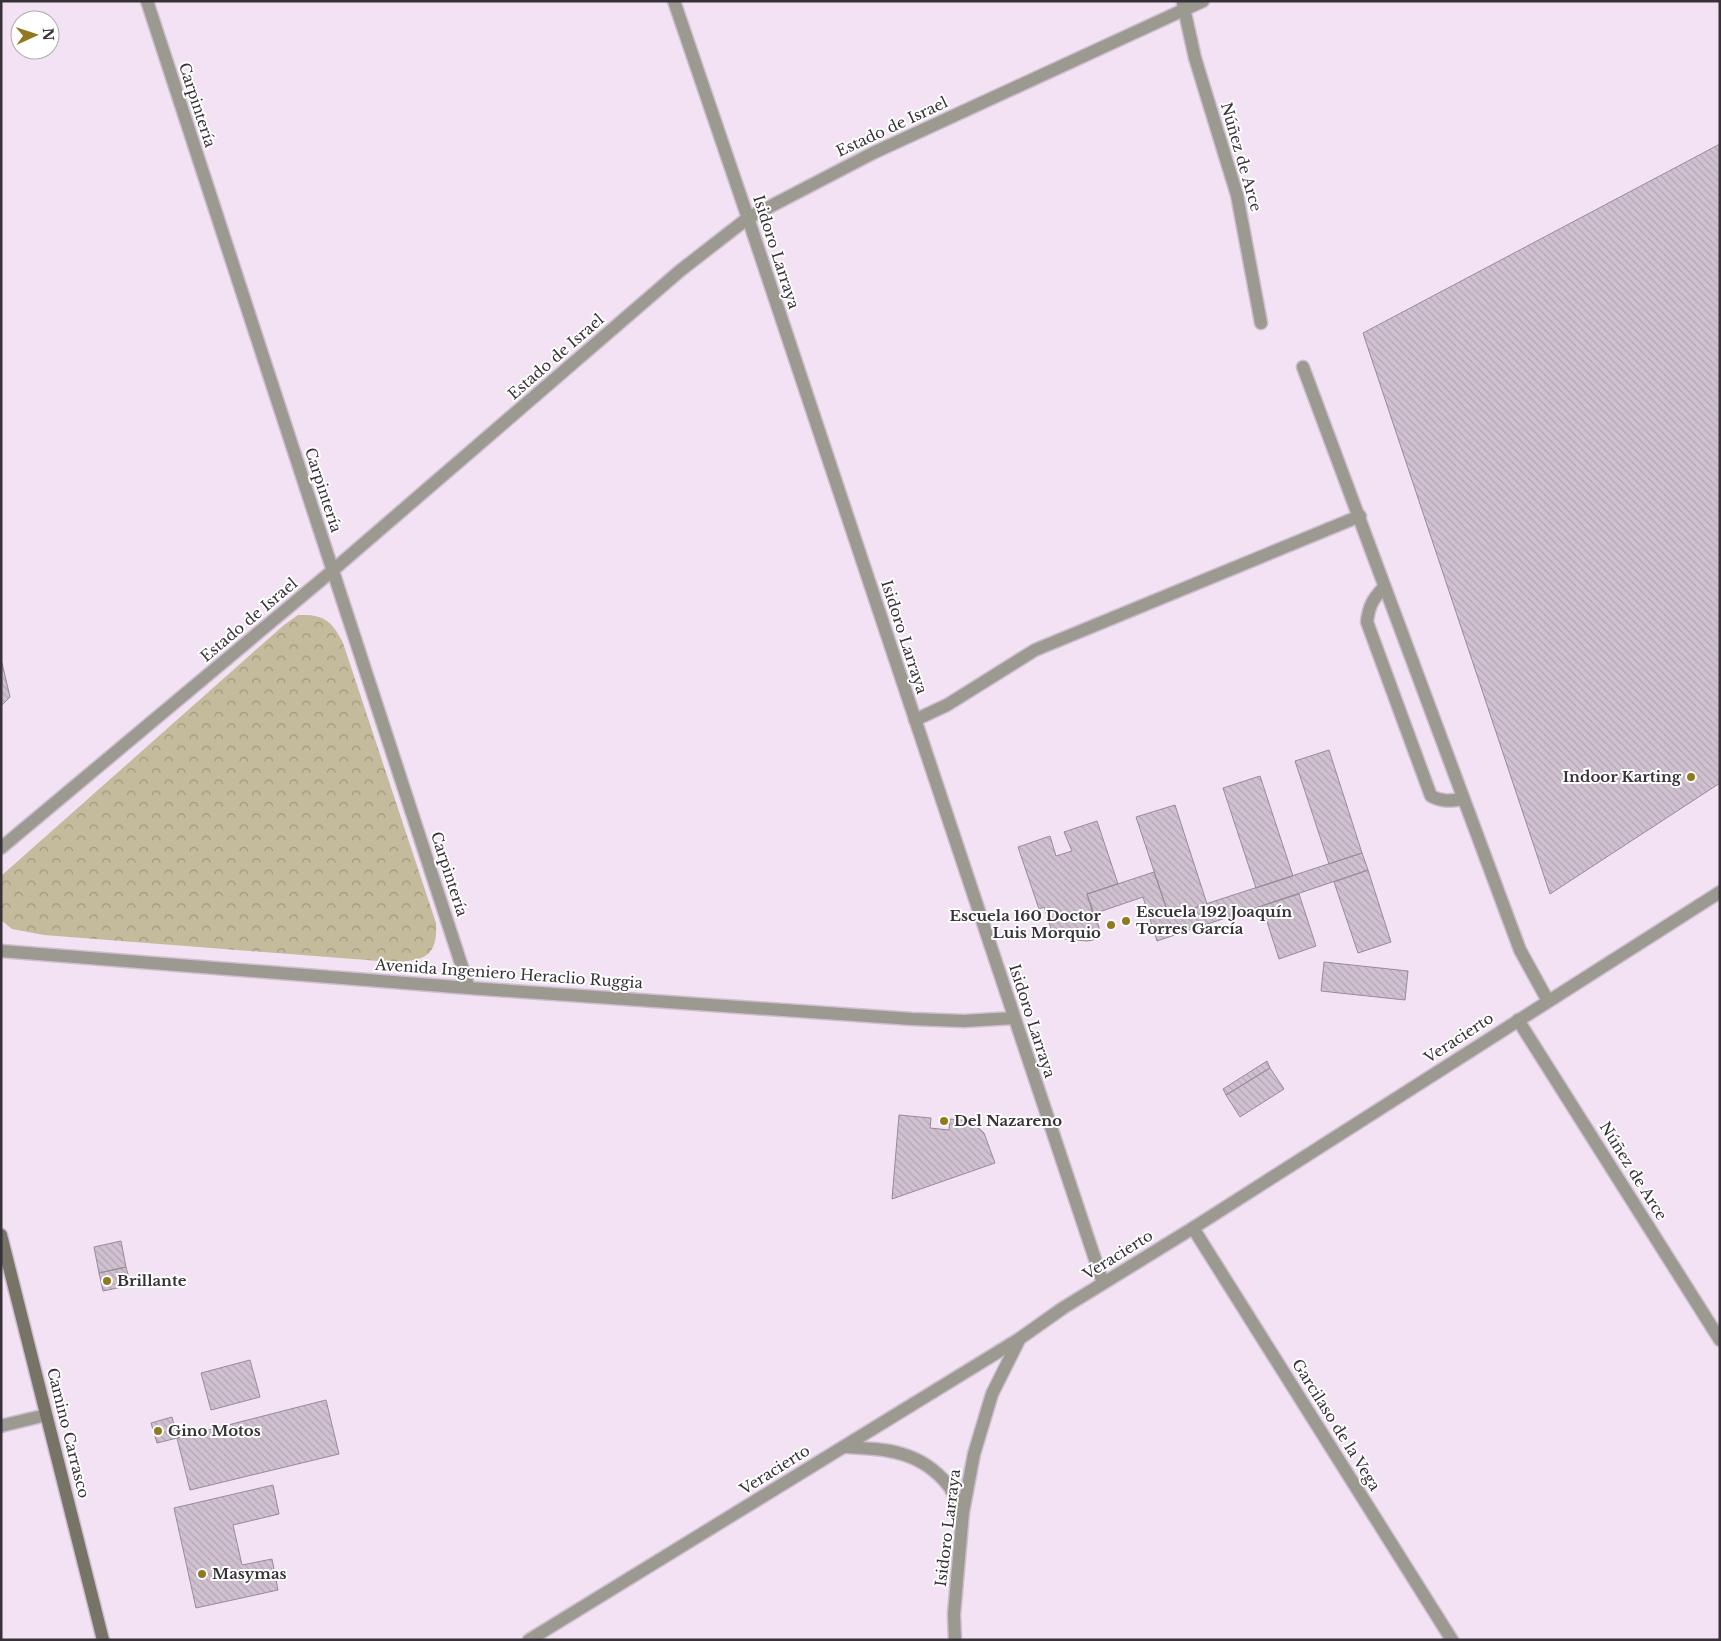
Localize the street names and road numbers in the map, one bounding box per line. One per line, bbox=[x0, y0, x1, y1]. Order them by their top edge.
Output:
street label: Carpintería bbox=[175, 60, 220, 150]
street label: Estado de Israel bbox=[833, 92, 951, 161]
street label: Núñez de Arce bbox=[1217, 100, 1266, 214]
street label: Isidoro Larraya bbox=[749, 193, 804, 312]
street label: Estado de Israel bbox=[504, 310, 608, 403]
street label: Carpintería bbox=[301, 445, 346, 535]
street label: Estado de Israel bbox=[196, 573, 301, 666]
street label: Isidoro Larraya bbox=[877, 578, 932, 697]
street label: Carpintería bbox=[427, 829, 472, 919]
street label: Avenida Ingeniero Heraclio Ruggia bbox=[374, 955, 644, 992]
street label: Isidoro Larraya bbox=[1005, 962, 1060, 1081]
street label: Veracierto bbox=[1420, 1008, 1497, 1068]
street label: Núñez de Arce bbox=[1596, 1118, 1671, 1223]
street label: Veracierto bbox=[1078, 1226, 1156, 1284]
street label: Garcilaso de la Vega bbox=[1288, 1355, 1385, 1495]
street label: Camino Carrasco bbox=[43, 1366, 94, 1500]
street label: Veracierto bbox=[735, 1441, 813, 1499]
street label: Isidoro Larraya bbox=[931, 1467, 964, 1588]

